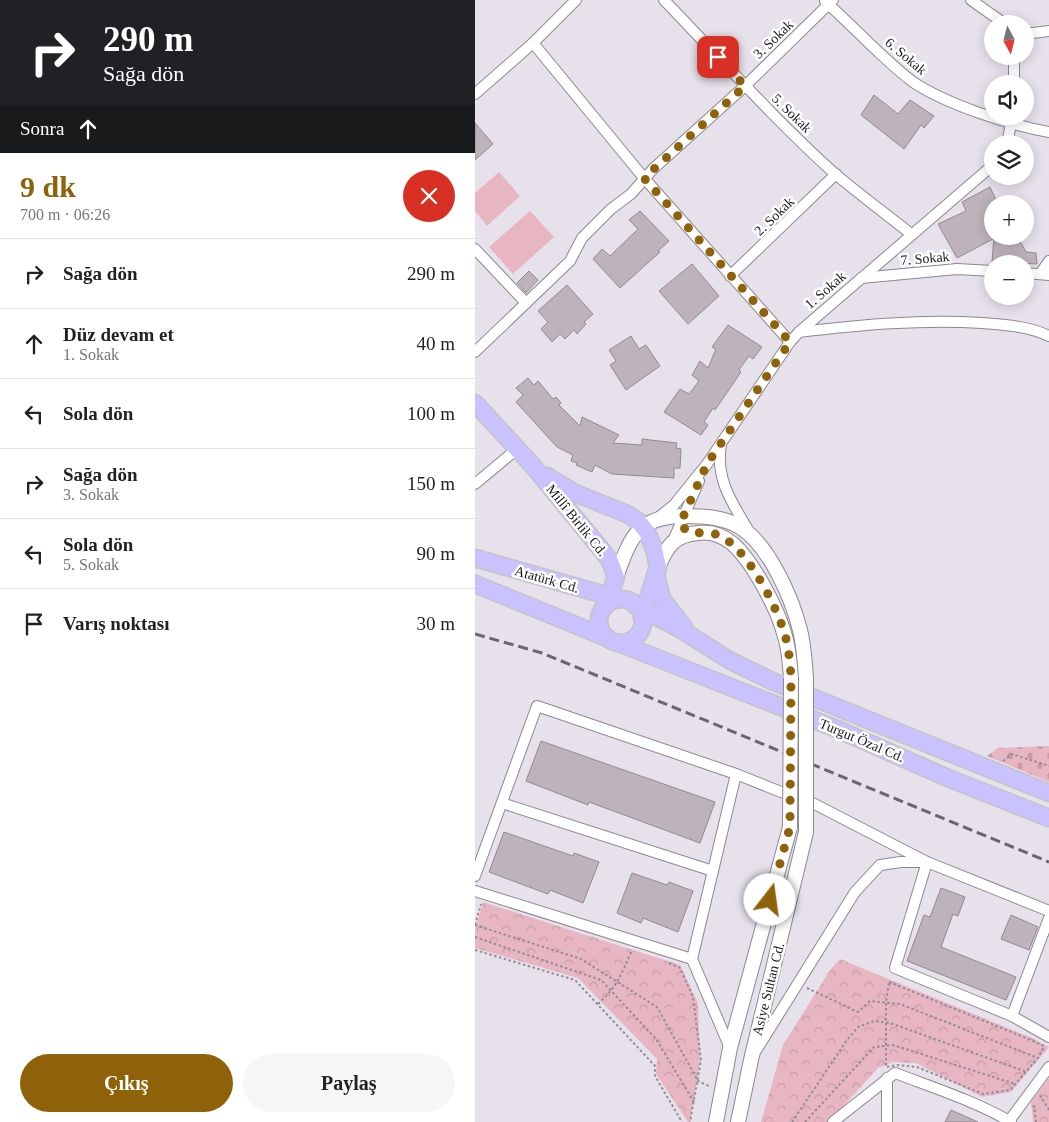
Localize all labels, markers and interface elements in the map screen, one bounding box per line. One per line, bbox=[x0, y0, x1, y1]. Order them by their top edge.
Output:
north arrow bbox=[984, 15, 1034, 65]
map controls bbox=[984, 15, 1034, 305]
street label: 3. Sokak bbox=[751, 17, 796, 62]
icon: right bbox=[20, 20, 85, 85]
text: 290 m bbox=[103, 20, 193, 59]
street label: 6. Sokak bbox=[882, 35, 929, 78]
pin bbox=[697, 36, 739, 78]
icon: arrive bbox=[704, 43, 732, 71]
text: Sağa dön bbox=[103, 61, 184, 86]
button: sound bbox=[984, 75, 1034, 125]
street label: 5. Sokak bbox=[769, 91, 814, 136]
icon: ahead bbox=[74, 115, 102, 143]
text: Sonra bbox=[20, 118, 64, 139]
button: layers bbox=[984, 135, 1034, 185]
text: 9 dk bbox=[20, 170, 76, 203]
button: close bbox=[403, 170, 455, 222]
street label: 2. Sokak bbox=[752, 194, 797, 239]
button: + bbox=[984, 195, 1034, 245]
text: 700 m · 06:26 bbox=[20, 206, 110, 223]
street label: 7. Sokak bbox=[900, 249, 950, 268]
button: − bbox=[984, 255, 1034, 305]
icon: right bbox=[20, 260, 48, 288]
text: Sağa dön bbox=[63, 263, 137, 284]
text: 290 m bbox=[407, 263, 455, 284]
street label: 1. Sokak bbox=[802, 269, 849, 312]
text: Düz devam et bbox=[63, 324, 174, 345]
icon: ahead bbox=[20, 330, 48, 358]
text: 40 m bbox=[416, 333, 455, 354]
text: 1. Sokak bbox=[63, 346, 119, 363]
icon: left bbox=[20, 400, 48, 428]
text: Sola dön bbox=[63, 403, 133, 424]
text: 100 m bbox=[407, 403, 455, 424]
text: Sağa dön bbox=[63, 464, 137, 485]
icon: right bbox=[20, 470, 48, 498]
text: 150 m bbox=[407, 473, 455, 494]
street label: Millî Birlik Cd. bbox=[543, 482, 610, 559]
text: 3. Sokak bbox=[63, 486, 119, 503]
text: Sola dön bbox=[63, 534, 133, 555]
icon: left bbox=[20, 540, 48, 568]
text: 90 m bbox=[416, 543, 455, 564]
text: 5. Sokak bbox=[63, 556, 119, 573]
street label: Atatürk Cd. bbox=[513, 563, 581, 596]
icon: arrive bbox=[20, 610, 48, 638]
text: Varış noktası bbox=[63, 613, 169, 634]
text: 30 m bbox=[416, 613, 455, 634]
street label: Turgut Özal Cd. bbox=[817, 715, 907, 765]
position arrow bbox=[743, 873, 795, 925]
street label: Asiye Sultan Cd. bbox=[750, 941, 787, 1037]
button: Çıkış bbox=[20, 1054, 233, 1112]
button: Paylaş bbox=[243, 1054, 455, 1112]

